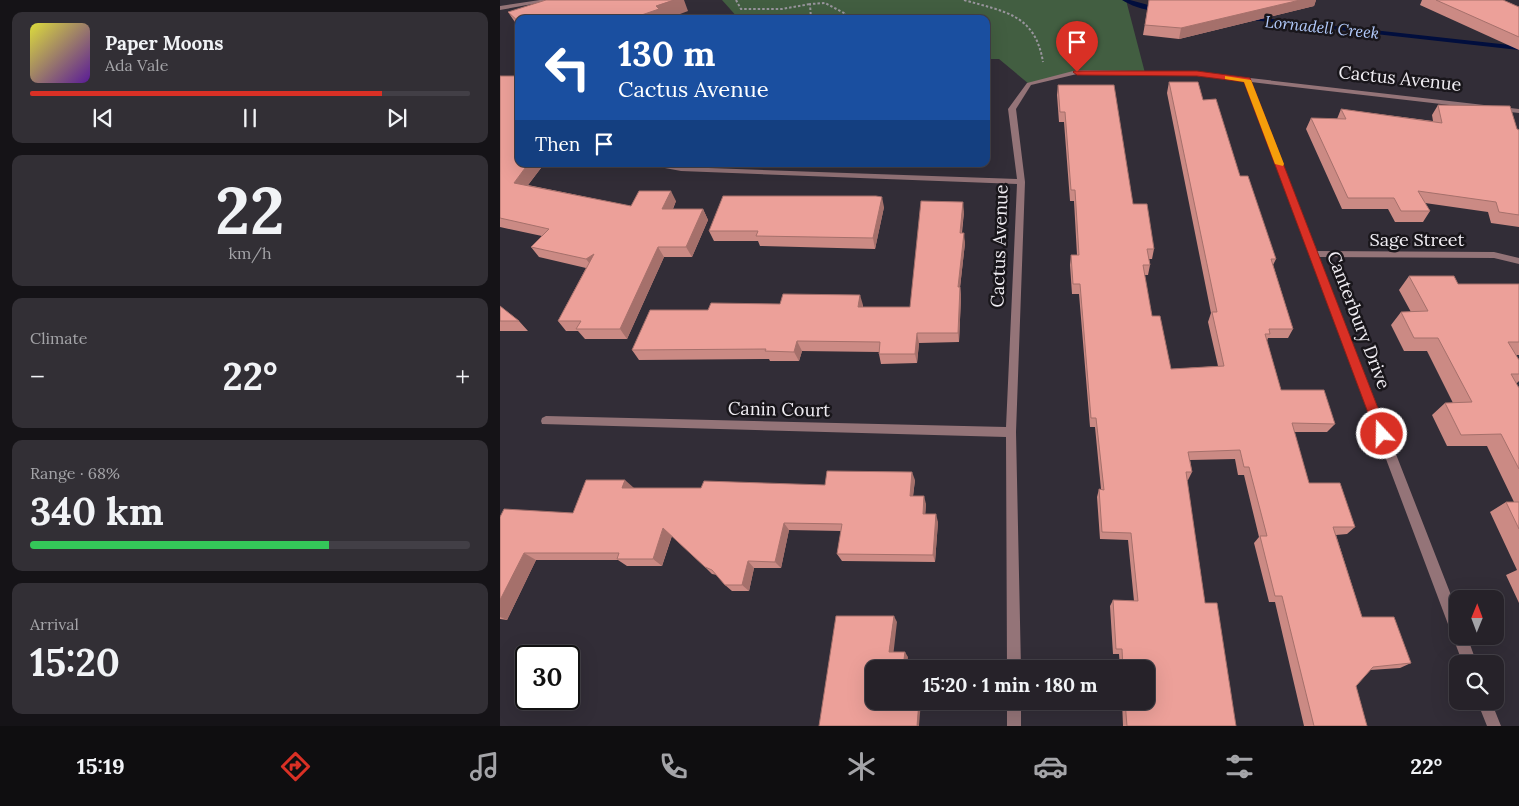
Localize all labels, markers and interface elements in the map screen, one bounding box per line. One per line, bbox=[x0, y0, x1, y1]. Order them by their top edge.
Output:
water label: Lornadell Creek bbox=[1264, 11, 1380, 43]
pin bbox=[1056, 21, 1098, 72]
icon: arrive bbox=[1063, 28, 1091, 56]
text: Paper Moons bbox=[105, 31, 224, 55]
text: 130 m bbox=[618, 31, 715, 76]
icon: left bbox=[535, 35, 600, 100]
text: Ada Vale bbox=[105, 55, 168, 75]
street label: Cactus Avenue bbox=[1338, 60, 1463, 96]
text: Cactus Avenue bbox=[618, 75, 769, 103]
icon: previous bbox=[89, 104, 117, 132]
icon: pause bbox=[236, 104, 264, 132]
icon: next bbox=[383, 104, 411, 132]
icon: arrive bbox=[590, 130, 618, 158]
text: Then bbox=[535, 132, 580, 156]
text: 22 bbox=[215, 169, 285, 252]
street label: Cactus Avenue bbox=[985, 184, 1013, 308]
street label: Sage Street bbox=[1370, 228, 1464, 251]
text: km/h bbox=[228, 243, 272, 263]
street label: Canterbury Drive bbox=[1322, 248, 1396, 392]
text: Climate bbox=[30, 328, 87, 348]
text: 22° bbox=[222, 352, 278, 400]
text: − bbox=[30, 359, 45, 395]
text: + bbox=[455, 359, 470, 395]
street label: Canin Court bbox=[728, 397, 830, 421]
position arrow bbox=[1355, 407, 1407, 459]
text: Range · 68% bbox=[30, 463, 120, 483]
text: 340 km bbox=[30, 487, 164, 535]
north arrow bbox=[1449, 590, 1504, 645]
map controls bbox=[1449, 590, 1504, 710]
text: Arrival bbox=[30, 614, 79, 634]
text: 15:20 bbox=[30, 638, 120, 686]
speed limit sign: 30 bbox=[515, 645, 580, 710]
button: search bbox=[1449, 655, 1504, 710]
text: 15:20 · 1 min · 180 m bbox=[922, 673, 1098, 697]
icon: directions bbox=[278, 749, 313, 784]
icon: music bbox=[467, 749, 502, 784]
icon: phone bbox=[656, 749, 691, 784]
icon: climate bbox=[844, 749, 879, 784]
icon: car bbox=[1033, 749, 1068, 784]
icon: filters bbox=[1222, 749, 1257, 784]
text: 15:19 bbox=[77, 752, 125, 780]
text: 22° bbox=[1410, 752, 1442, 780]

